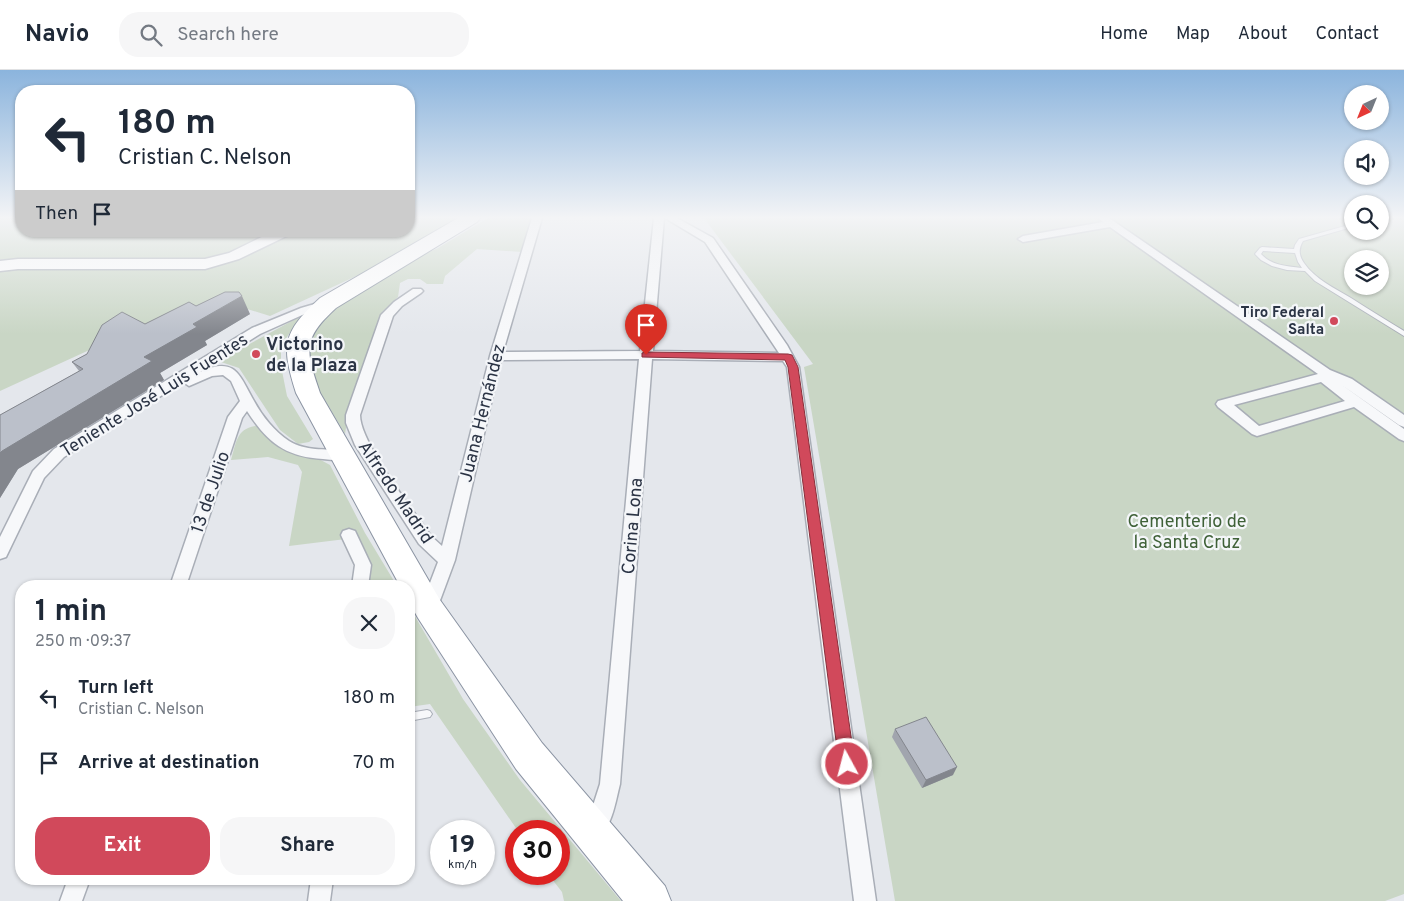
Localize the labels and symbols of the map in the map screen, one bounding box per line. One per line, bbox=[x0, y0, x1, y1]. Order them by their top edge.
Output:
north arrow bbox=[1344, 85, 1389, 130]
pin bbox=[625, 304, 667, 355]
place label: Tiro Federal Salta bbox=[1241, 304, 1324, 340]
marker: Tiro Federal Salta bbox=[1328, 315, 1340, 327]
street label: Teniente José Luis Fuentes bbox=[57, 329, 253, 463]
place label: Victorino de la Plaza bbox=[266, 334, 357, 378]
street label: Juana Hernández bbox=[455, 342, 512, 485]
marker: Victorino de la Plaza bbox=[250, 348, 262, 360]
street label: Alfredo Madrid bbox=[352, 437, 438, 549]
street label: 13 de Julio bbox=[187, 449, 236, 536]
street label: Corina Lona bbox=[618, 477, 649, 575]
park label: Cementerio de la Santa Cruz bbox=[1128, 511, 1246, 555]
position arrow bbox=[820, 737, 872, 789]
speed limit sign: 30 bbox=[505, 820, 570, 885]

